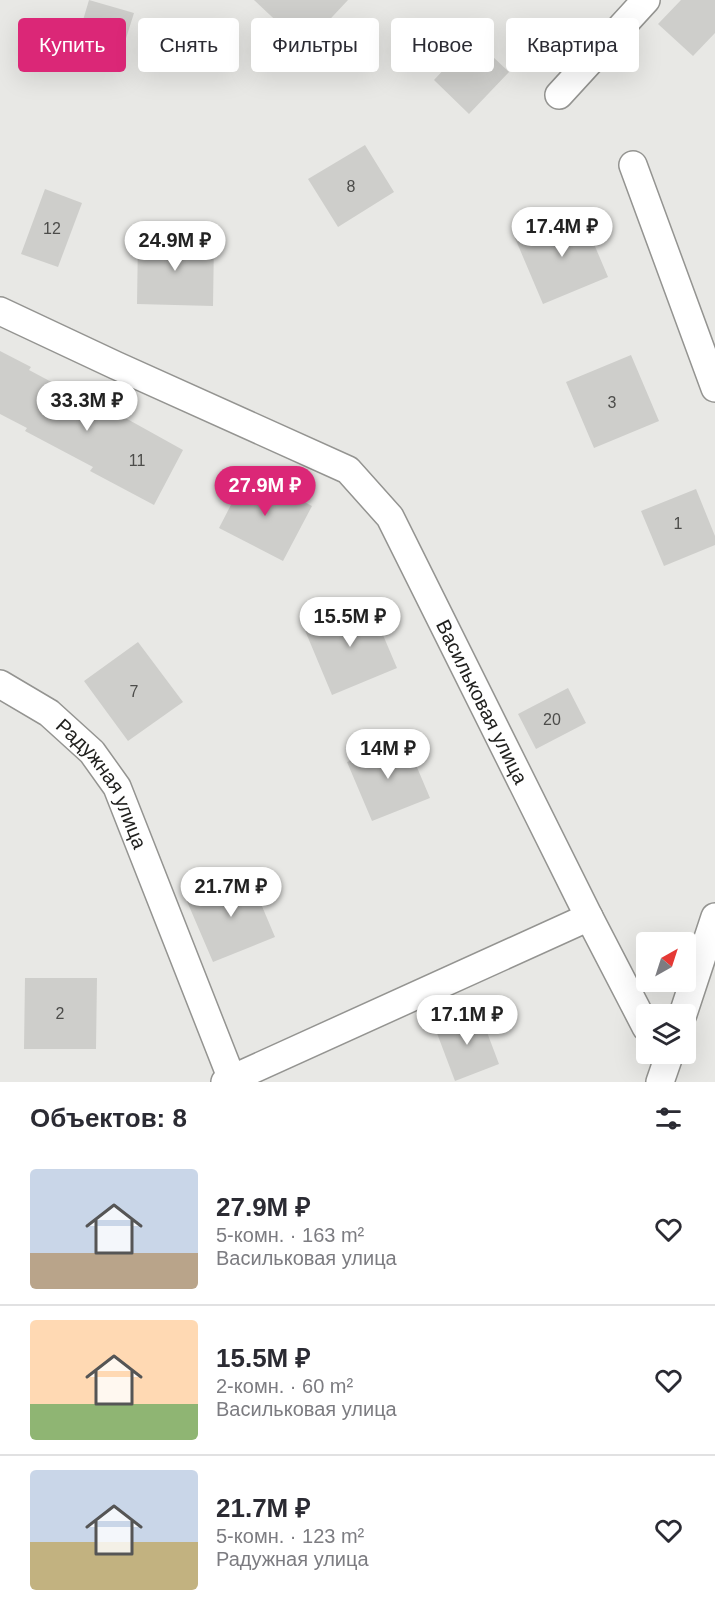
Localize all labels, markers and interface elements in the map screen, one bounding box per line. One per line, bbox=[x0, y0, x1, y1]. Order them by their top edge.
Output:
chip: Купить bbox=[18, 18, 126, 72]
chip: Снять bbox=[138, 18, 239, 72]
chip: Фильтры bbox=[251, 18, 379, 72]
chip: Новое bbox=[391, 18, 494, 72]
chip: Квартира bbox=[506, 18, 639, 72]
house number: 8 bbox=[347, 178, 356, 195]
pin: 17.4M ₽ bbox=[507, 207, 617, 258]
text: 17.4M ₽ bbox=[526, 215, 598, 237]
house number: 12 bbox=[43, 220, 61, 237]
pin: 24.9M ₽ bbox=[120, 221, 230, 272]
text: 24.9M ₽ bbox=[139, 229, 211, 251]
pin: 33.3M ₽ bbox=[32, 381, 142, 432]
text: 33.3M ₽ bbox=[51, 389, 123, 411]
house number: 3 bbox=[608, 394, 617, 411]
house number: 11 bbox=[129, 452, 145, 469]
pin: 27.9M ₽ bbox=[210, 466, 320, 517]
text: 27.9M ₽ bbox=[229, 474, 301, 496]
house number: 1 bbox=[674, 515, 683, 532]
pin: 15.5M ₽ bbox=[295, 597, 405, 648]
text: 15.5M ₽ bbox=[314, 605, 386, 627]
street label: Васильковая улица bbox=[432, 616, 532, 788]
house number: 7 bbox=[130, 683, 139, 700]
house number: 20 bbox=[543, 711, 561, 728]
street label: Радужная улица bbox=[52, 714, 151, 853]
pin: 14M ₽ bbox=[346, 729, 430, 780]
text: 14M ₽ bbox=[360, 737, 416, 759]
pin: 21.7M ₽ bbox=[176, 867, 286, 918]
text: 21.7M ₽ bbox=[195, 875, 267, 897]
north arrow bbox=[636, 932, 696, 992]
map controls bbox=[636, 932, 696, 1064]
pin: 17.1M ₽ bbox=[412, 995, 522, 1046]
text: 17.1M ₽ bbox=[431, 1003, 503, 1025]
button: layers bbox=[636, 1004, 696, 1064]
house number: 2 bbox=[56, 1005, 65, 1022]
icon: filters bbox=[652, 1102, 685, 1135]
text: Объектов: 8 bbox=[30, 1103, 187, 1133]
text: 27.9M ₽ bbox=[216, 1192, 311, 1222]
icon: home bbox=[78, 1193, 150, 1265]
icon: heart bbox=[652, 1213, 685, 1246]
text: 5-комн. · 163 m² bbox=[216, 1224, 364, 1246]
text: Васильковая улица bbox=[216, 1247, 397, 1269]
text: 15.5M ₽ bbox=[216, 1343, 311, 1373]
icon: home bbox=[78, 1344, 150, 1416]
icon: heart bbox=[652, 1364, 685, 1397]
text: 2-комн. · 60 m² bbox=[216, 1375, 353, 1397]
text: Васильковая улица bbox=[216, 1398, 397, 1420]
text: 21.7M ₽ bbox=[216, 1493, 311, 1523]
icon: home bbox=[78, 1494, 150, 1566]
icon: heart bbox=[652, 1514, 685, 1547]
text: 5-комн. · 123 m² bbox=[216, 1525, 364, 1547]
text: Радужная улица bbox=[216, 1548, 369, 1570]

